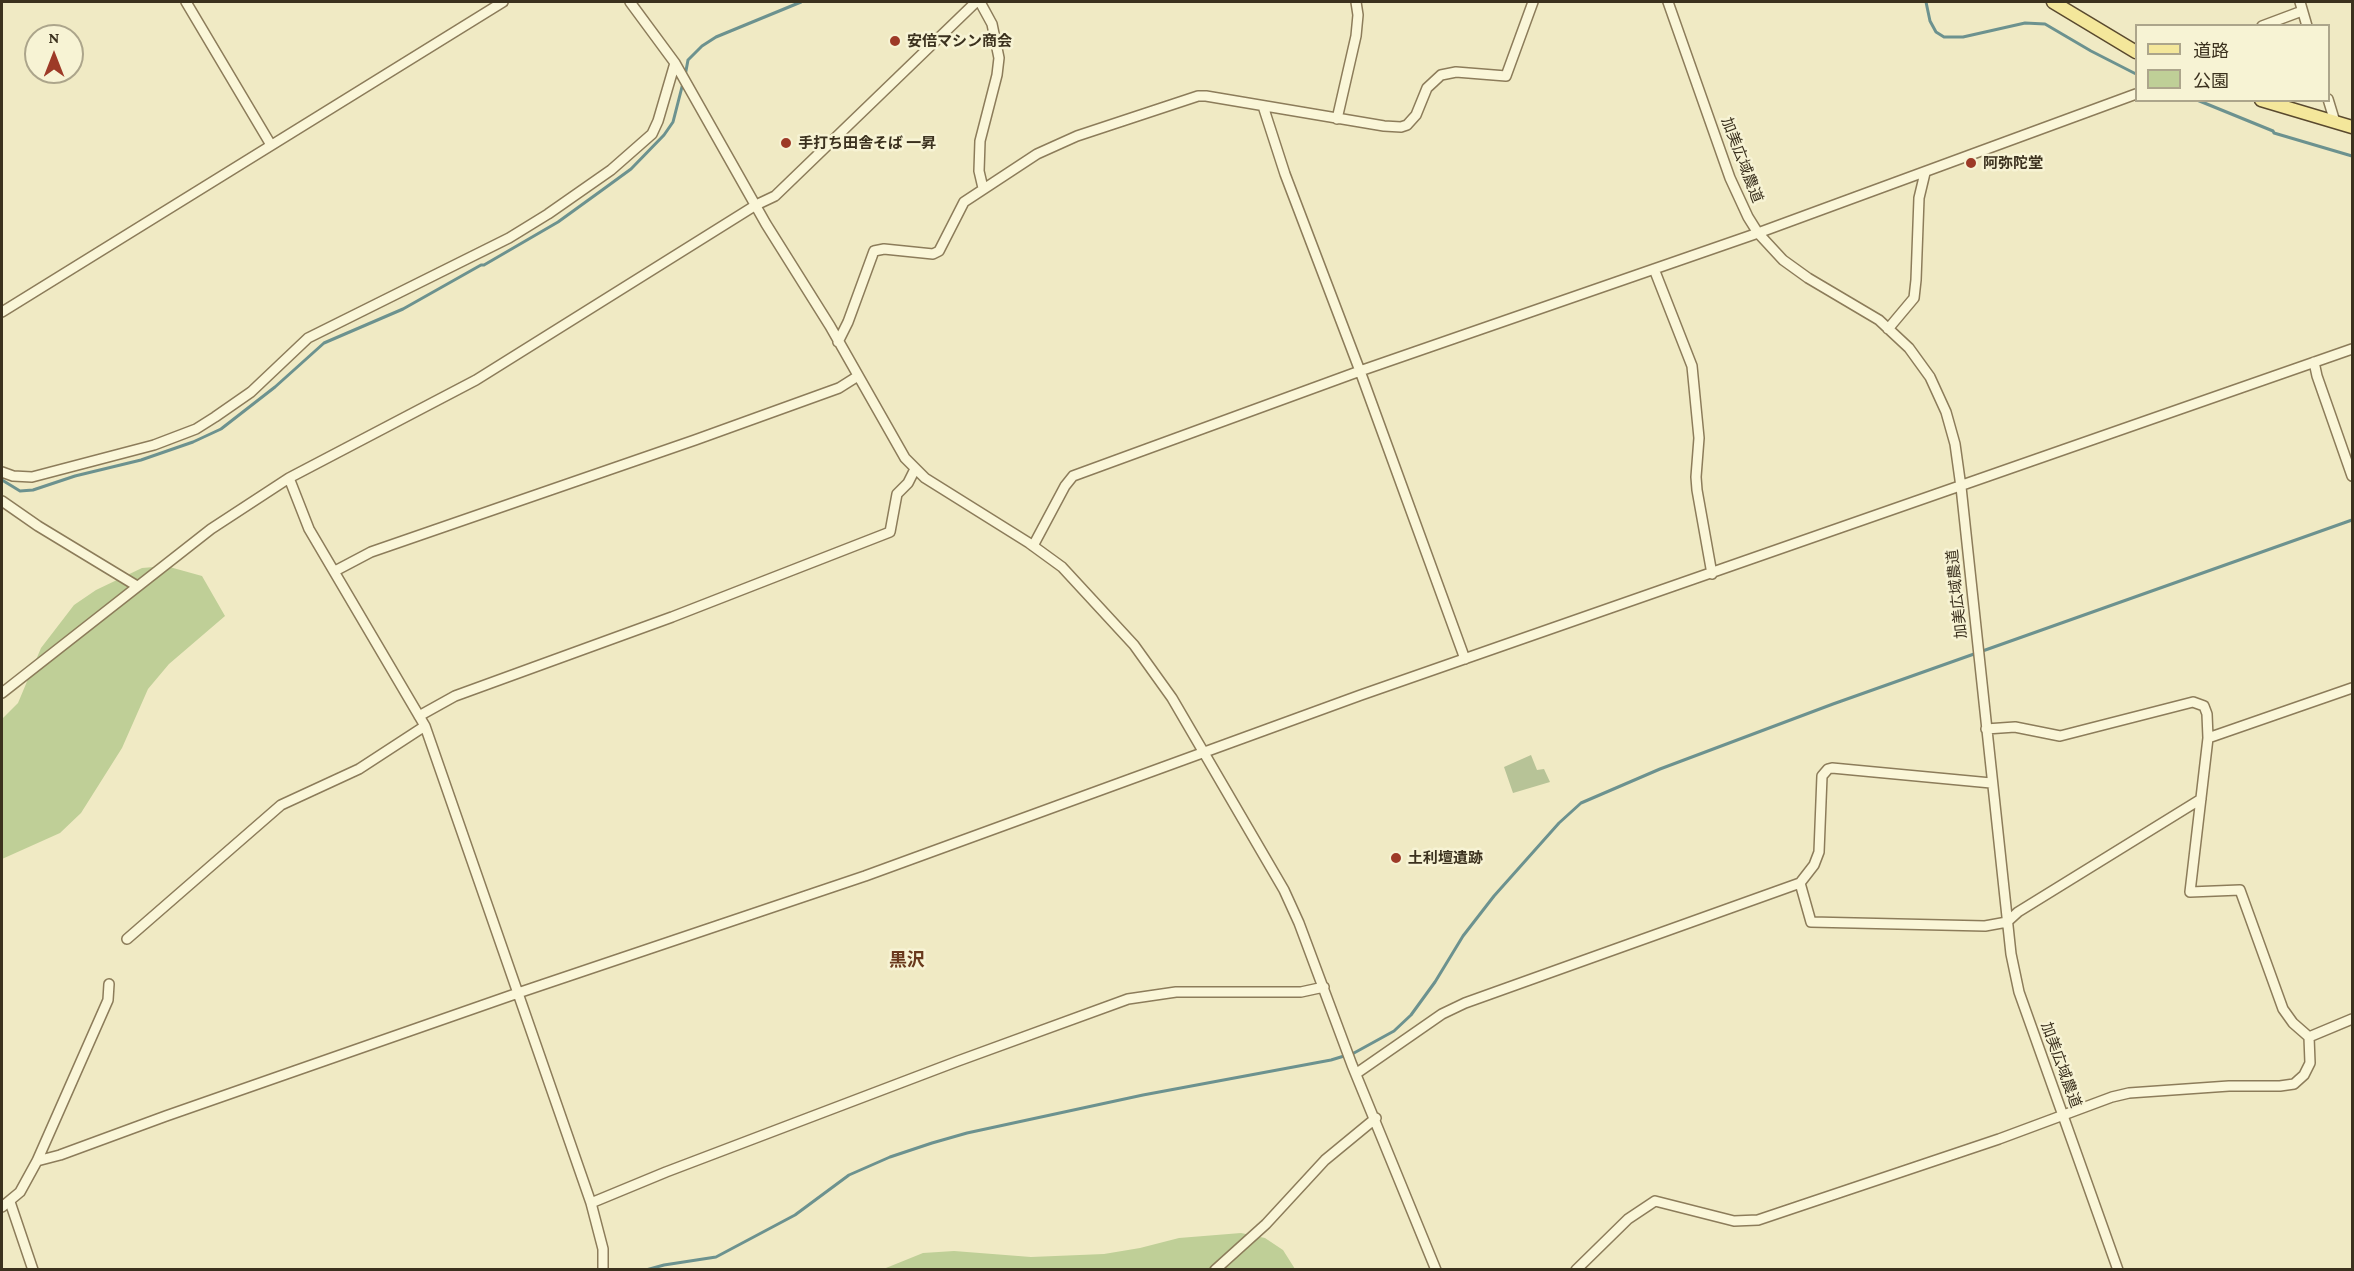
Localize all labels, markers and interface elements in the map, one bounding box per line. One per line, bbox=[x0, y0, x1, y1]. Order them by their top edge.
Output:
north arrow bbox=[24, 24, 84, 84]
legend bbox=[2135, 24, 2330, 102]
text: N bbox=[49, 29, 59, 46]
place label: 安倍マシン商会 bbox=[907, 32, 1012, 50]
marker: 安倍マシン商会 bbox=[888, 34, 902, 48]
text: 道路 bbox=[2193, 41, 2229, 61]
text: 公園 bbox=[2193, 71, 2229, 91]
street label: 加美広域農道 bbox=[1717, 115, 1767, 205]
place label: 手打ち田舎そば 一昇 bbox=[798, 134, 936, 152]
marker: 手打ち田舎そば 一昇 bbox=[779, 136, 793, 150]
place label: 阿弥陀堂 bbox=[1983, 154, 2043, 172]
marker: 阿弥陀堂 bbox=[1964, 156, 1978, 170]
street label: 加美広域農道 bbox=[1943, 548, 1971, 640]
place label: 土利壇遺跡 bbox=[1408, 849, 1483, 867]
marker: 土利壇遺跡 bbox=[1389, 851, 1403, 865]
district label: 黒沢 bbox=[889, 949, 925, 971]
street label: 加美広域農道 bbox=[2037, 1020, 2085, 1110]

